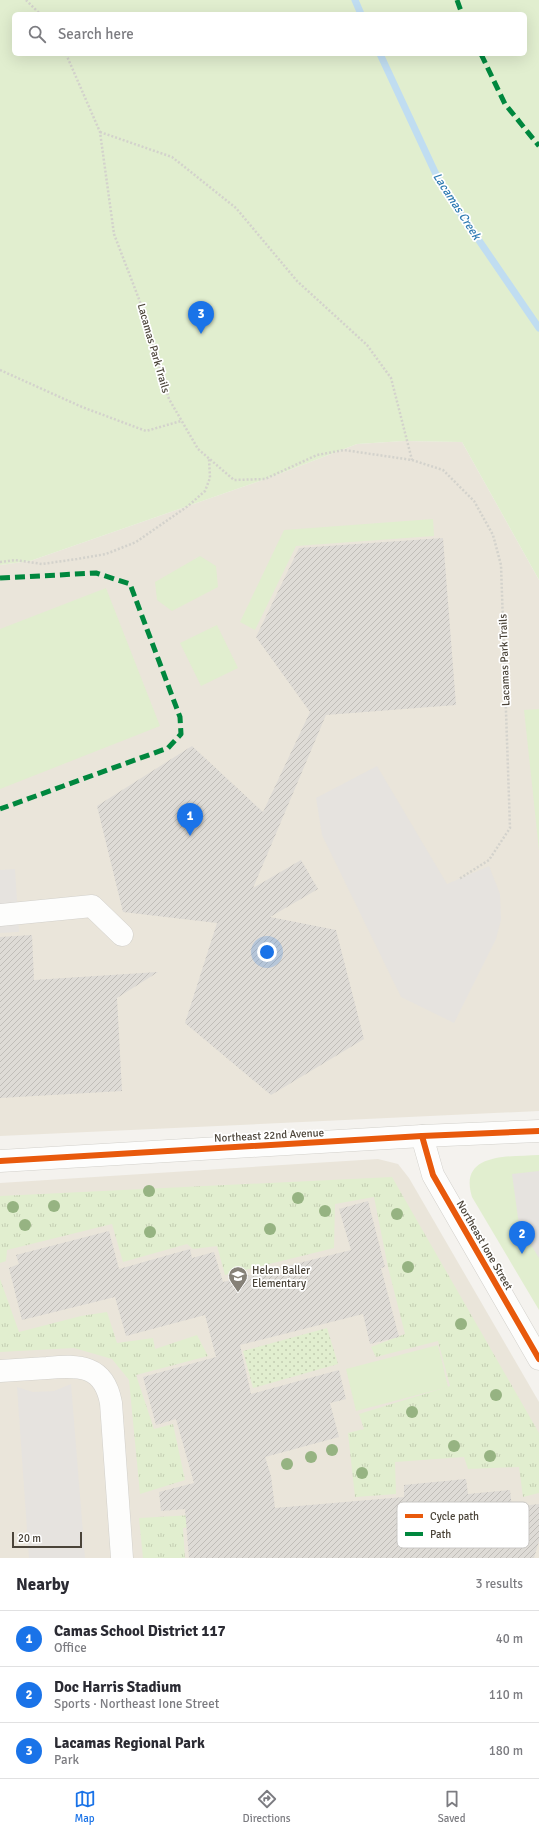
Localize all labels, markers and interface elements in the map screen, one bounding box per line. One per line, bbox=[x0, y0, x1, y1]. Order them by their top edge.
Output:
search box bbox=[12, 12, 527, 56]
icon: search bbox=[26, 23, 48, 45]
text: Search here bbox=[58, 25, 134, 43]
water label: Lacamas Creek bbox=[429, 170, 484, 243]
pin: 3 bbox=[188, 301, 214, 334]
street label: Lacamas Park Trails bbox=[135, 302, 173, 395]
street label: Lacamas Park Trails bbox=[496, 613, 513, 706]
pin: 1 bbox=[177, 803, 203, 836]
your location bbox=[257, 942, 277, 962]
street label: Northeast 22nd Avenue bbox=[214, 1126, 324, 1145]
street label: Northeast Ione Street bbox=[454, 1198, 516, 1292]
pin: 2 bbox=[509, 1221, 535, 1254]
place label: Helen Baller Elementary bbox=[252, 1264, 310, 1290]
school or university icon: Helen Baller Elementary bbox=[227, 1265, 249, 1293]
legend bbox=[397, 1502, 529, 1548]
text: Cycle path bbox=[430, 1510, 479, 1523]
text: Path bbox=[430, 1528, 451, 1541]
scale bar bbox=[12, 1530, 82, 1549]
text: 20 m bbox=[18, 1532, 41, 1545]
text: Nearby bbox=[16, 1574, 69, 1595]
text: 3 results bbox=[475, 1576, 523, 1592]
text: Camas School District 117 bbox=[54, 1622, 226, 1640]
text: 1 bbox=[25, 1631, 33, 1647]
text: 40 m bbox=[496, 1631, 523, 1647]
text: Office bbox=[54, 1640, 87, 1656]
text: Doc Harris Stadium bbox=[54, 1678, 181, 1696]
text: 2 bbox=[25, 1687, 33, 1703]
text: 110 m bbox=[489, 1687, 523, 1703]
text: Sports · Northeast Ione Street bbox=[54, 1696, 219, 1712]
text: Lacamas Regional Park bbox=[54, 1734, 205, 1752]
text: 3 bbox=[25, 1743, 33, 1759]
text: 180 m bbox=[489, 1743, 523, 1759]
text: Park bbox=[54, 1752, 79, 1768]
tab: Map bbox=[74, 1788, 96, 1825]
tab: Directions bbox=[243, 1788, 291, 1825]
tab: Saved bbox=[438, 1788, 465, 1825]

